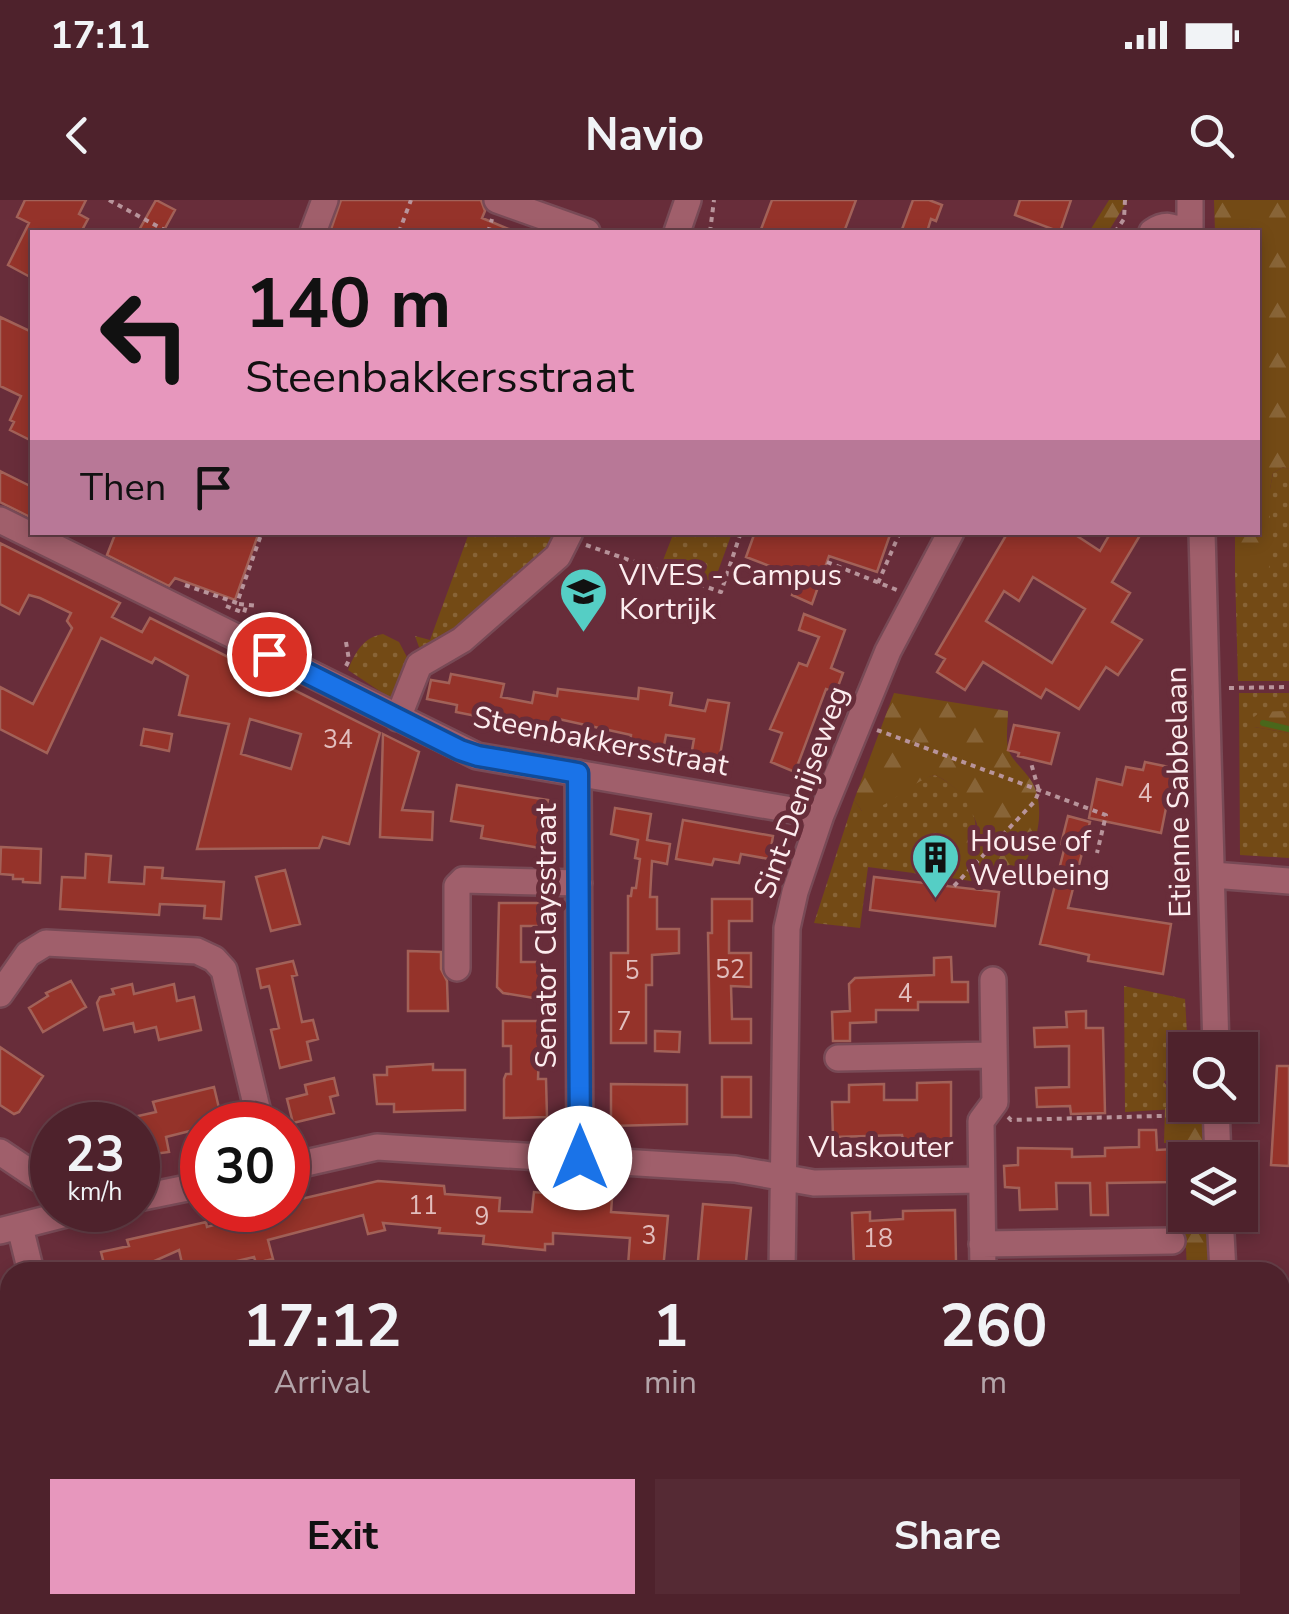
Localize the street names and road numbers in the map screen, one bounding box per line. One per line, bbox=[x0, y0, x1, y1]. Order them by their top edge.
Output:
street label: Etienne Sabbelaan bbox=[1156, 666, 1201, 918]
street label: Sint-Denijseweg bbox=[744, 680, 859, 904]
street label: Steenbakkersstraat bbox=[470, 697, 733, 786]
street label: Senator Claysstraat bbox=[526, 803, 567, 1068]
street label: Vlaskouter bbox=[807, 1127, 954, 1168]

